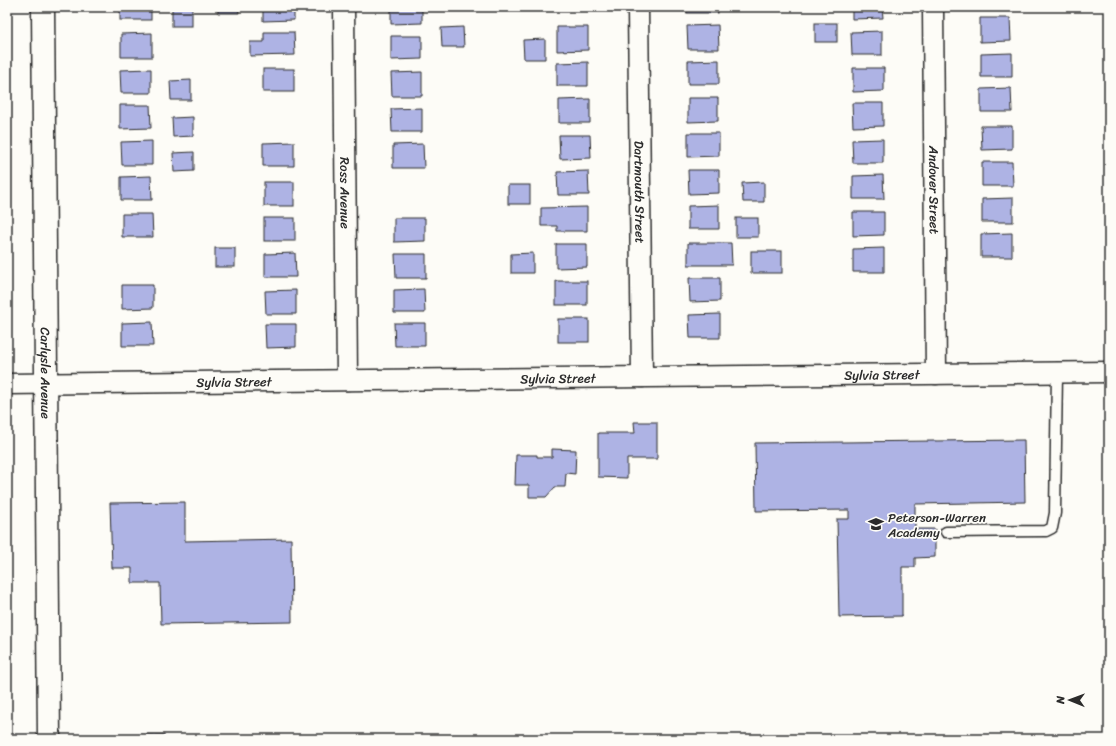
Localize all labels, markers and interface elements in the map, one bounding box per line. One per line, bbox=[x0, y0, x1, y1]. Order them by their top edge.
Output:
street label: Dartmouth Street bbox=[628, 141, 652, 244]
street label: Andover Street bbox=[923, 145, 946, 235]
street label: Ross Avenue bbox=[334, 157, 357, 229]
street label: Carlysle Avenue bbox=[34, 327, 58, 419]
street label: Sylvia Street bbox=[844, 363, 921, 386]
street label: Sylvia Street bbox=[520, 366, 597, 390]
street label: Sylvia Street bbox=[196, 370, 273, 393]
place label: Peterson-Warren Academy bbox=[887, 506, 986, 544]
school or university icon: Peterson-Warren Academy bbox=[867, 515, 885, 533]
north arrow bbox=[1050, 680, 1090, 720]
text: N bbox=[1051, 695, 1070, 705]

